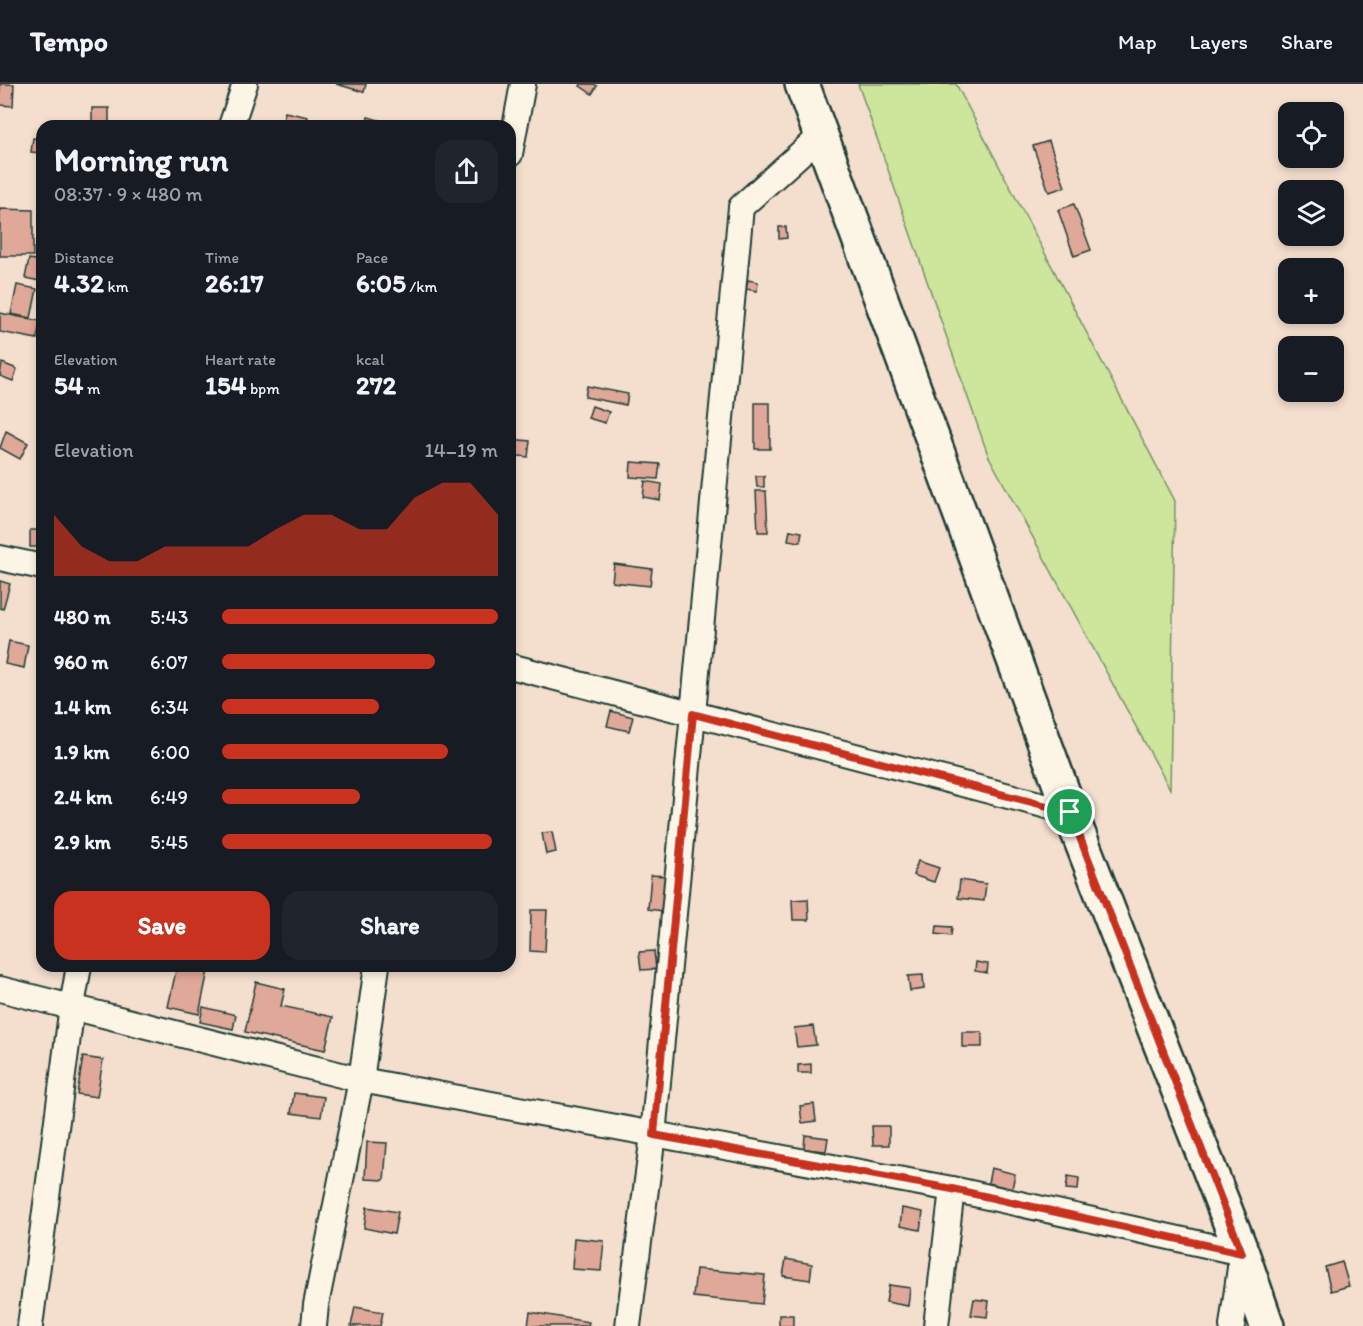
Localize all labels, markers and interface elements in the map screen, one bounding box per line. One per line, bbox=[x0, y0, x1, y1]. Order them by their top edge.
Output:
text: Tempo bbox=[30, 24, 108, 58]
text: Map bbox=[1118, 29, 1157, 54]
text: Layers bbox=[1190, 29, 1248, 54]
text: Share bbox=[1281, 29, 1333, 54]
map controls bbox=[1278, 102, 1344, 402]
button: locate bbox=[1278, 102, 1344, 168]
text: Morning run bbox=[54, 140, 229, 179]
button: share bbox=[435, 140, 498, 203]
button: layers bbox=[1278, 180, 1344, 246]
text: 08:37 · 9 × 480 m bbox=[54, 182, 203, 206]
text: Distance bbox=[54, 248, 114, 267]
text: Time bbox=[205, 248, 239, 267]
text: Pace bbox=[356, 248, 388, 267]
button: + bbox=[1278, 258, 1344, 324]
text: 4.32 bbox=[54, 267, 104, 299]
text: 26:17 bbox=[205, 267, 264, 299]
text: 6:05 bbox=[356, 267, 406, 299]
text: km bbox=[104, 277, 129, 296]
text: /km bbox=[406, 277, 437, 296]
button: − bbox=[1278, 336, 1344, 402]
text: Elevation bbox=[54, 350, 118, 369]
text: Heart rate bbox=[205, 350, 276, 369]
text: kcal bbox=[356, 350, 384, 369]
text: 54 bbox=[54, 369, 83, 401]
text: 154 bbox=[205, 369, 246, 401]
text: 272 bbox=[356, 369, 396, 401]
text: m bbox=[83, 379, 100, 398]
text: bpm bbox=[246, 379, 280, 398]
text: Elevation bbox=[54, 438, 133, 462]
text: 14–19 m bbox=[424, 438, 498, 462]
text: 480 m bbox=[54, 605, 111, 629]
text: 5:43 bbox=[150, 605, 188, 629]
text: 960 m bbox=[54, 650, 109, 674]
text: 6:07 bbox=[150, 650, 188, 674]
text: 1.4 km bbox=[54, 695, 111, 719]
text: 6:34 bbox=[150, 695, 188, 719]
text: 1.9 km bbox=[54, 740, 110, 764]
text: 6:00 bbox=[150, 740, 190, 764]
text: 2.4 km bbox=[54, 785, 112, 809]
text: 6:49 bbox=[150, 785, 188, 809]
pin bbox=[1044, 786, 1095, 837]
icon: arrive bbox=[1053, 795, 1086, 828]
text: 2.9 km bbox=[54, 830, 111, 854]
text: 5:45 bbox=[150, 830, 188, 854]
button: Save bbox=[54, 891, 270, 960]
button: Share bbox=[282, 891, 498, 960]

